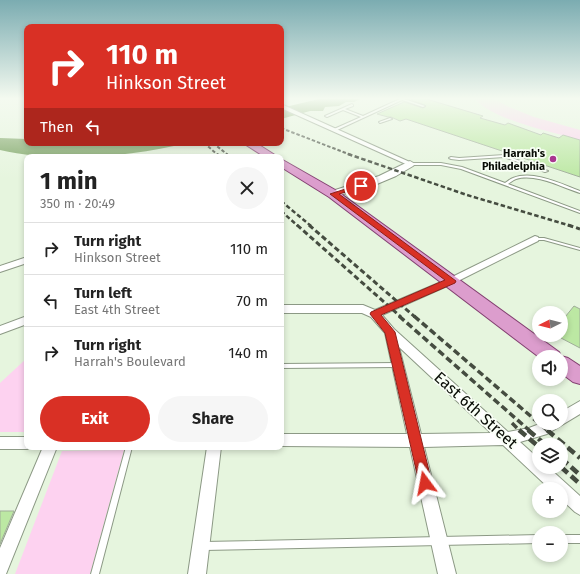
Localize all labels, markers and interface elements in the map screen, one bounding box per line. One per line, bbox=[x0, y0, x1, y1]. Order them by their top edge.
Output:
text: 110 m bbox=[106, 38, 178, 71]
icon: right bbox=[40, 40, 92, 92]
text: Hinkson Street bbox=[106, 72, 226, 94]
icon: left bbox=[82, 116, 104, 138]
text: Then bbox=[40, 118, 74, 136]
place label: Harrah's Philadelphia bbox=[482, 147, 546, 173]
marker: Harrah's Philadelphia bbox=[548, 154, 558, 164]
text: 1 min bbox=[40, 167, 98, 195]
button: close bbox=[226, 167, 268, 209]
pin bbox=[344, 169, 378, 203]
icon: arrive bbox=[350, 175, 372, 197]
text: 350 m · 20:49 bbox=[40, 196, 115, 211]
text: Turn right bbox=[74, 232, 141, 250]
icon: right bbox=[40, 238, 62, 260]
text: 110 m bbox=[230, 240, 268, 258]
text: Hinkson Street bbox=[74, 250, 161, 265]
text: Turn left bbox=[74, 284, 132, 302]
icon: left bbox=[40, 290, 62, 312]
text: 70 m bbox=[236, 292, 268, 310]
text: East 4th Street bbox=[74, 302, 160, 317]
north arrow bbox=[532, 306, 568, 342]
map controls bbox=[532, 306, 568, 562]
text: Turn right bbox=[74, 336, 141, 354]
icon: right bbox=[40, 342, 62, 364]
text: 140 m bbox=[228, 344, 268, 362]
button: sound bbox=[532, 350, 568, 386]
text: Harrah's Boulevard bbox=[74, 354, 186, 369]
street label: East 6th Street bbox=[430, 368, 522, 453]
button: search bbox=[532, 394, 568, 430]
button: Exit bbox=[40, 396, 150, 442]
button: Share bbox=[158, 396, 268, 442]
button: layers bbox=[532, 438, 568, 474]
position arrow bbox=[404, 462, 446, 504]
button: + bbox=[532, 482, 568, 518]
button: − bbox=[532, 526, 568, 562]

